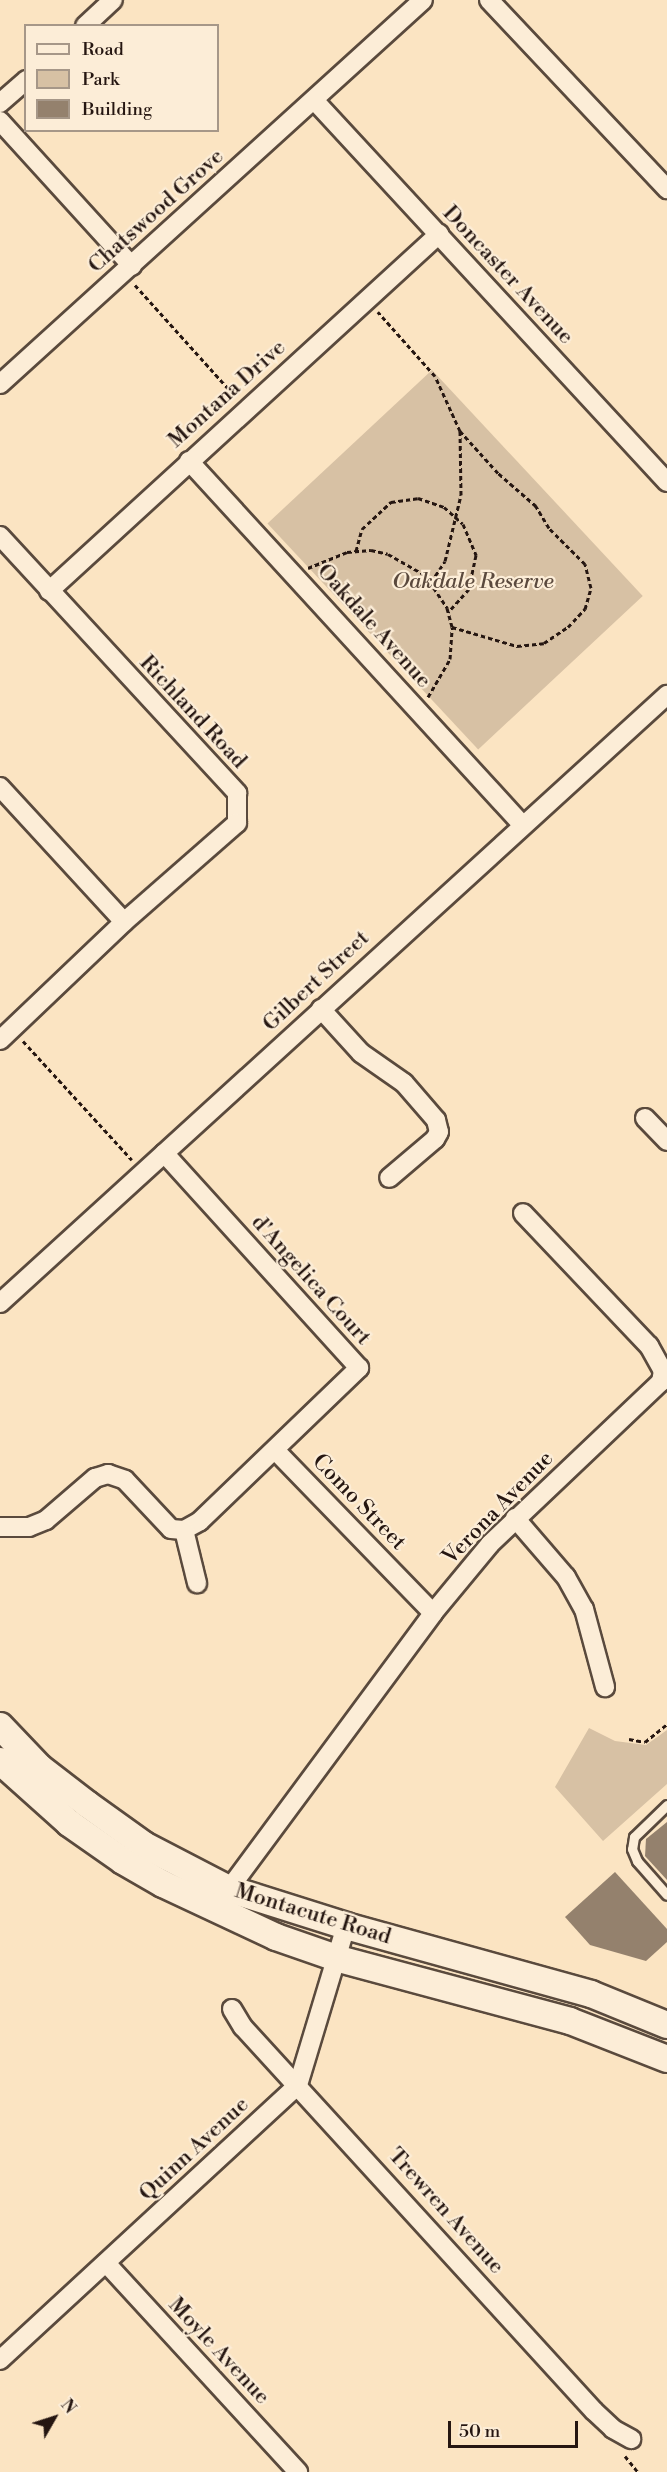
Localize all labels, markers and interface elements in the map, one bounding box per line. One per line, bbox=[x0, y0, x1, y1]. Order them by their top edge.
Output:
legend bbox=[24, 24, 219, 132]
text: Road bbox=[82, 38, 124, 61]
text: Park bbox=[82, 68, 119, 91]
text: Building bbox=[82, 98, 152, 121]
street label: Chatswood Grove bbox=[83, 143, 229, 279]
street label: Doncaster Avenue bbox=[437, 200, 579, 350]
street label: Montana Drive bbox=[163, 334, 291, 454]
street label: Oakdale Avenue bbox=[311, 558, 437, 694]
park label: Oakdale Reserve bbox=[392, 569, 554, 595]
street label: Richland Road bbox=[134, 650, 252, 774]
street label: Gilbert Street bbox=[257, 925, 375, 1037]
street label: d'Angelica Court bbox=[246, 1209, 376, 1351]
street label: Verona Avenue bbox=[437, 1446, 559, 1570]
street label: Como Street bbox=[307, 1448, 411, 1556]
street label: Montacute Road bbox=[232, 1878, 394, 1950]
street label: Quinn Avenue bbox=[134, 2092, 254, 2206]
street label: Trewren Avenue bbox=[382, 2142, 510, 2280]
street label: Moyle Avenue bbox=[163, 2292, 275, 2410]
north arrow bbox=[24, 2388, 84, 2448]
text: N bbox=[56, 2395, 80, 2418]
scale bar bbox=[451, 2409, 582, 2447]
text: 50 m bbox=[459, 2420, 500, 2443]

